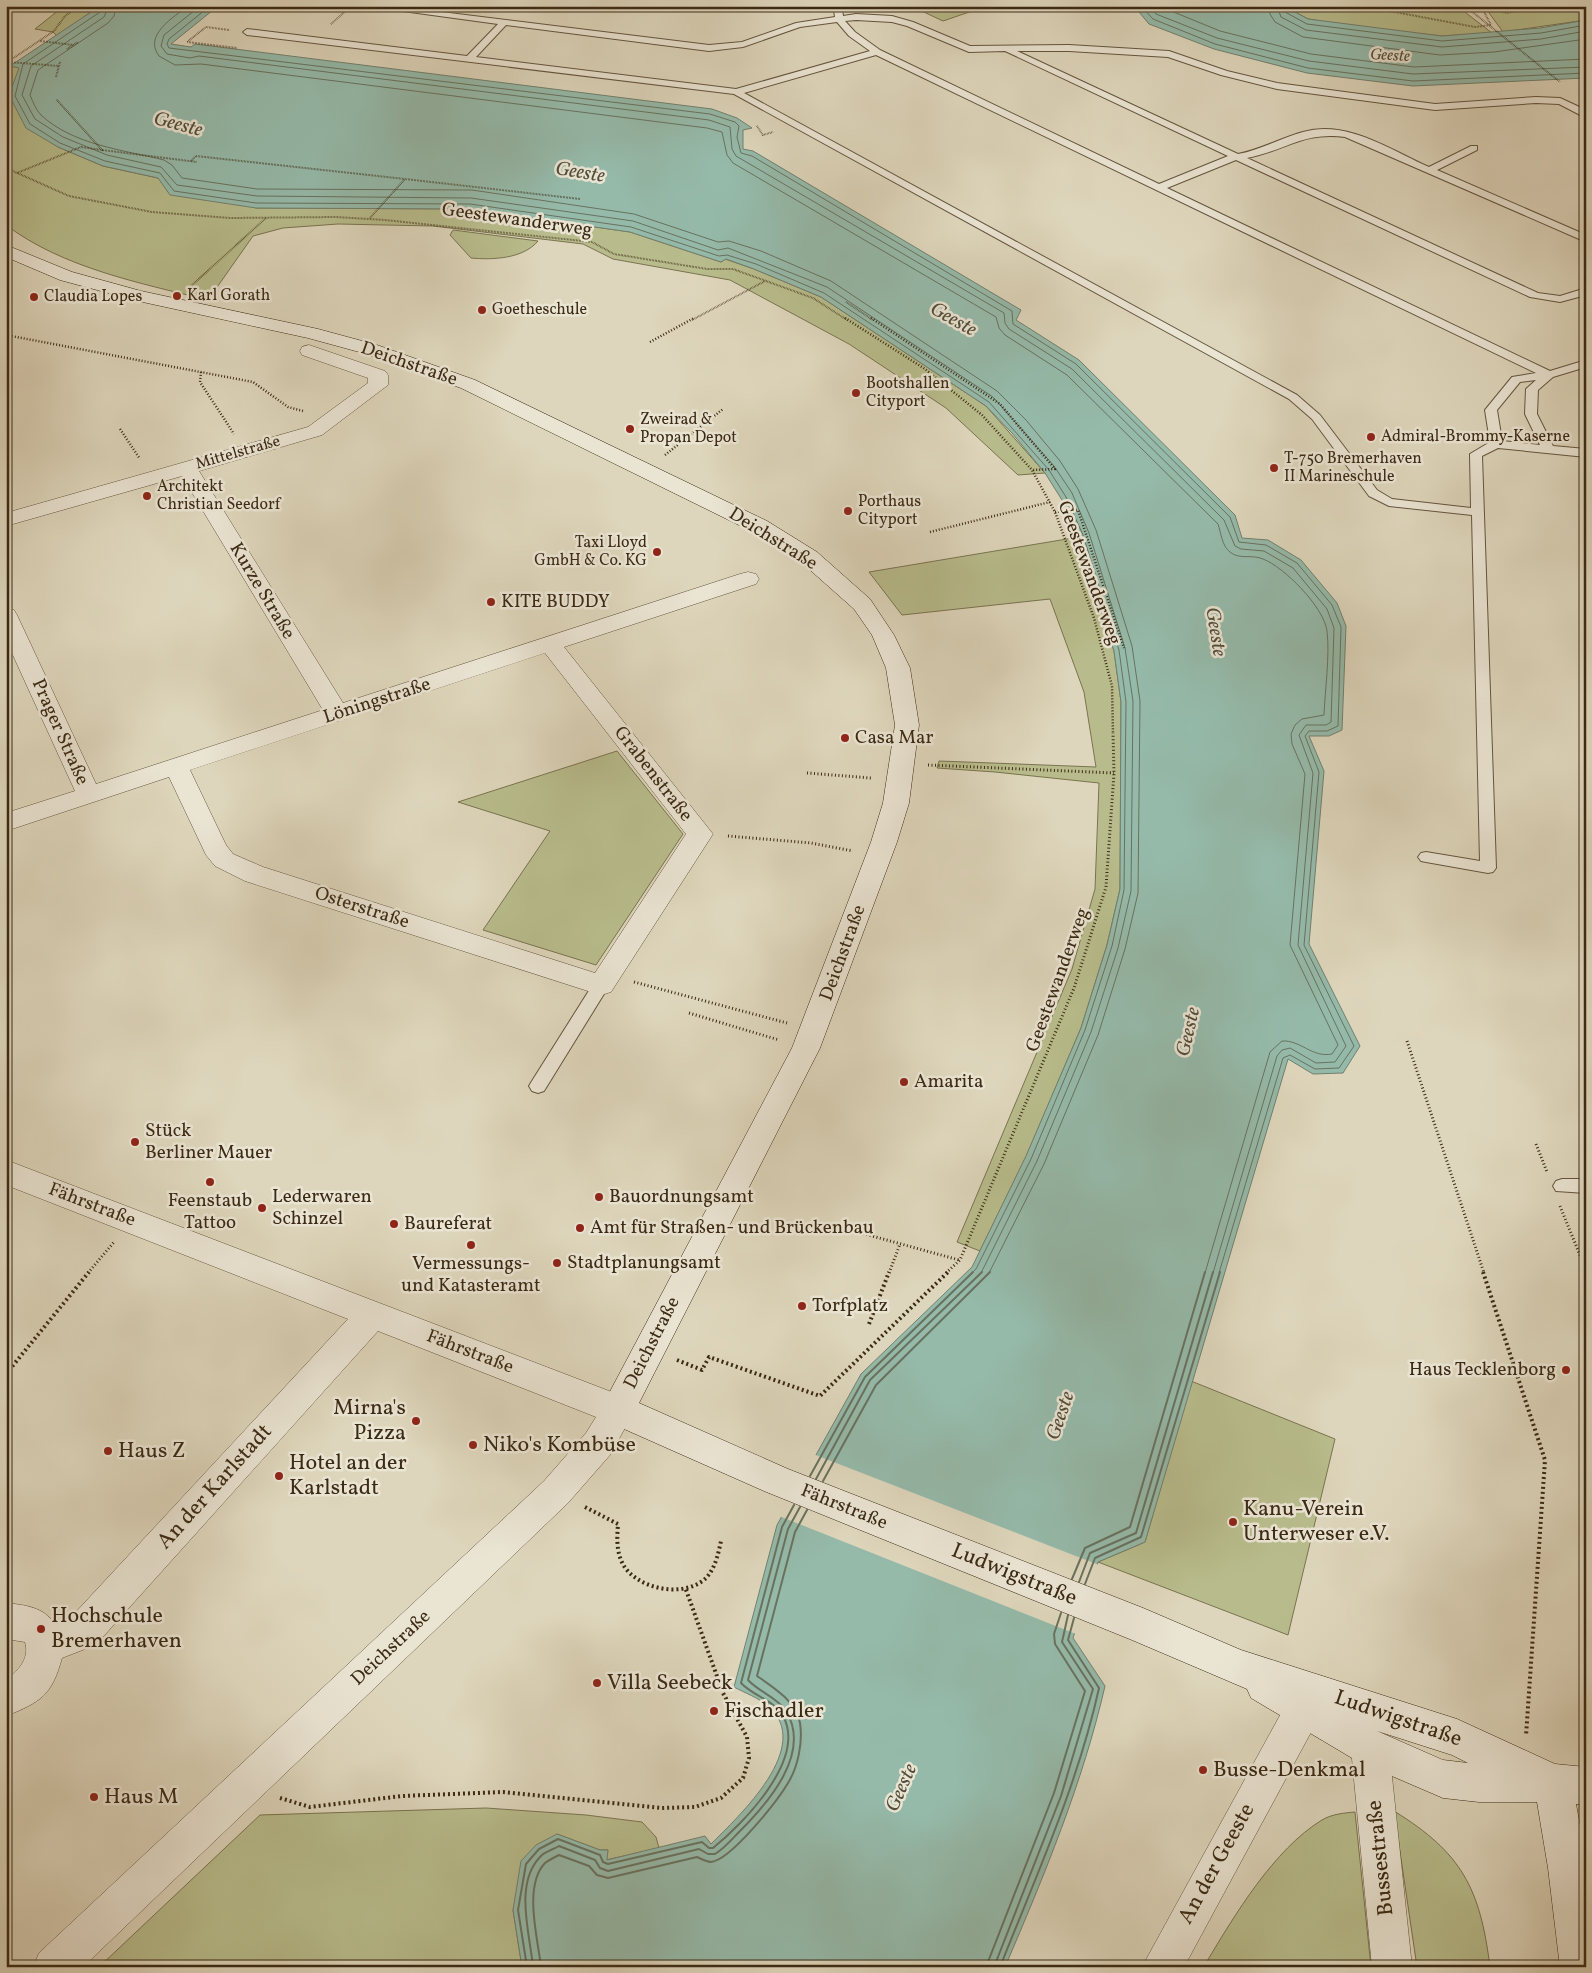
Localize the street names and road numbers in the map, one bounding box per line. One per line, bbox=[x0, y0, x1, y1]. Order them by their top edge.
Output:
street label: Geestewanderweg bbox=[440, 197, 594, 243]
street label: Deichstraße bbox=[357, 335, 461, 393]
street label: Mittelstraße bbox=[193, 430, 283, 476]
street label: Geestewanderweg bbox=[1051, 497, 1127, 649]
street label: Deichstraße bbox=[723, 501, 823, 577]
street label: Kurze Straße bbox=[223, 538, 301, 644]
street label: Löningstraße bbox=[320, 671, 434, 731]
street label: Prager Straße bbox=[25, 675, 95, 789]
street label: Grabenstraße bbox=[607, 721, 699, 827]
street label: Osterstraße bbox=[311, 880, 413, 936]
street label: Deichstraße bbox=[814, 901, 872, 1005]
street label: Geestewanderweg bbox=[1020, 904, 1096, 1056]
street label: Fährstraße bbox=[45, 1176, 139, 1234]
street label: Deichstraße bbox=[618, 1292, 686, 1394]
street label: Fährstraße bbox=[423, 1323, 517, 1381]
street label: An der Karlstadt bbox=[150, 1417, 280, 1557]
street label: Fährstraße bbox=[797, 1478, 891, 1536]
street label: Ludwigstraße bbox=[947, 1536, 1081, 1614]
street label: Deichstraße bbox=[345, 1604, 437, 1692]
street label: Ludwigstraße bbox=[1330, 1683, 1466, 1755]
street label: An der Geeste bbox=[1171, 1798, 1263, 1930]
street label: Bussestraße bbox=[1360, 1799, 1402, 1917]

